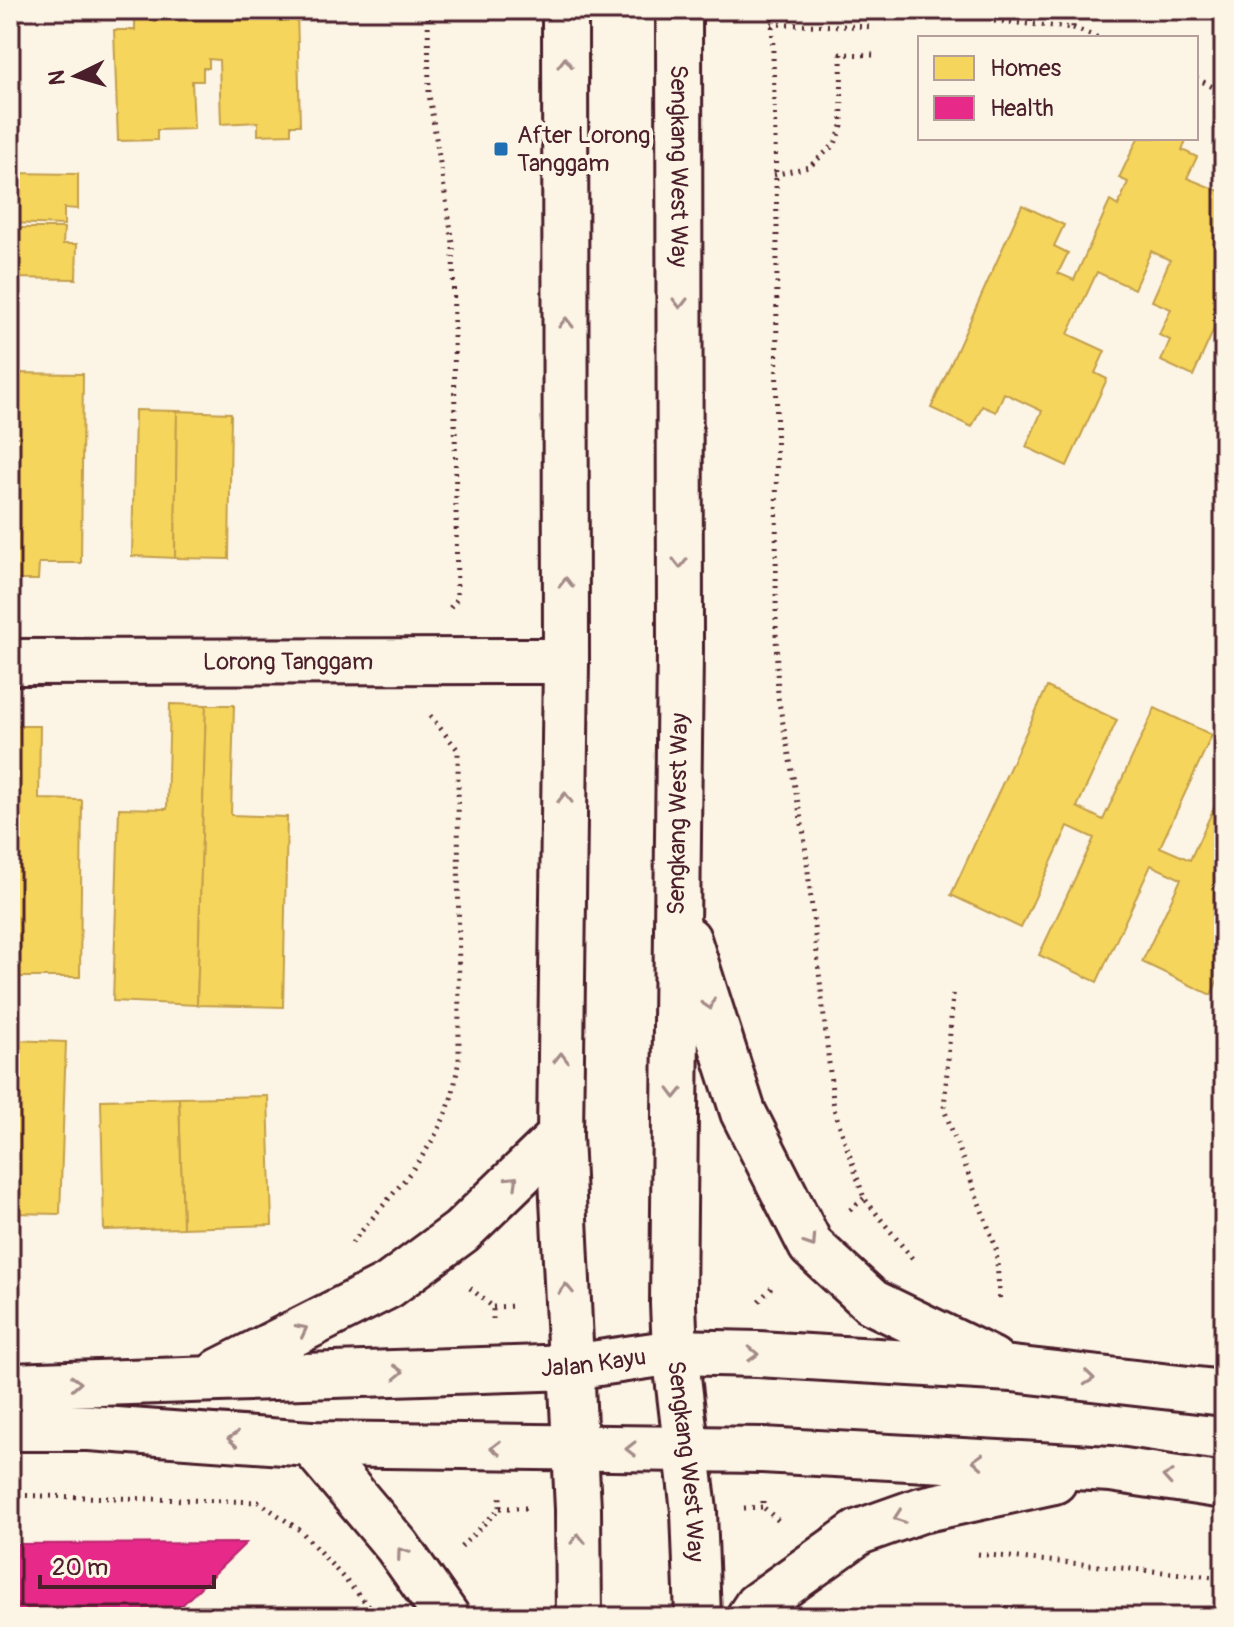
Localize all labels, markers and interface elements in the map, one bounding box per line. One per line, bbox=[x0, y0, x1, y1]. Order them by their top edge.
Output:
north arrow bbox=[36, 36, 116, 116]
legend bbox=[918, 36, 1198, 140]
text: Homes bbox=[990, 54, 1062, 83]
one-way arrow bbox=[556, 56, 574, 69]
street label: Sengkang West Way bbox=[665, 65, 694, 267]
text: N bbox=[42, 69, 72, 86]
text: Health bbox=[990, 94, 1054, 123]
place label: After Lorong Tanggam bbox=[517, 121, 650, 178]
marker: After Lorong Tanggam bbox=[492, 140, 510, 158]
one-way arrow bbox=[671, 297, 689, 310]
one-way arrow bbox=[557, 316, 575, 329]
one-way arrow bbox=[671, 557, 689, 570]
one-way arrow bbox=[557, 576, 575, 589]
street label: Lorong Tanggam bbox=[203, 647, 373, 676]
street label: Sengkang West Way bbox=[662, 713, 694, 915]
one-way arrow bbox=[556, 791, 573, 804]
one-way arrow bbox=[699, 996, 715, 1010]
one-way arrow bbox=[553, 1051, 570, 1064]
one-way arrow bbox=[666, 1087, 684, 1100]
one-way arrow bbox=[504, 1176, 518, 1190]
one-way arrow bbox=[801, 1233, 816, 1247]
one-way arrow bbox=[557, 1282, 574, 1295]
one-way arrow bbox=[294, 1324, 309, 1339]
street label: Jalan Kayu bbox=[540, 1342, 648, 1383]
one-way arrow bbox=[747, 1345, 760, 1362]
street label: Sengkang West Way bbox=[662, 1359, 710, 1562]
one-way arrow bbox=[392, 1363, 405, 1380]
one-way arrow bbox=[1083, 1369, 1096, 1386]
one-way arrow bbox=[70, 1375, 83, 1392]
one-way arrow bbox=[226, 1430, 239, 1447]
one-way arrow bbox=[489, 1440, 502, 1457]
one-way arrow bbox=[624, 1440, 637, 1458]
one-way arrow bbox=[971, 1453, 984, 1470]
one-way arrow bbox=[1161, 1469, 1175, 1486]
one-way arrow bbox=[893, 1508, 907, 1524]
one-way arrow bbox=[569, 1532, 587, 1545]
scale bar bbox=[40, 1539, 214, 1589]
one-way arrow bbox=[397, 1547, 412, 1562]
text: 20 m bbox=[52, 1553, 108, 1582]

